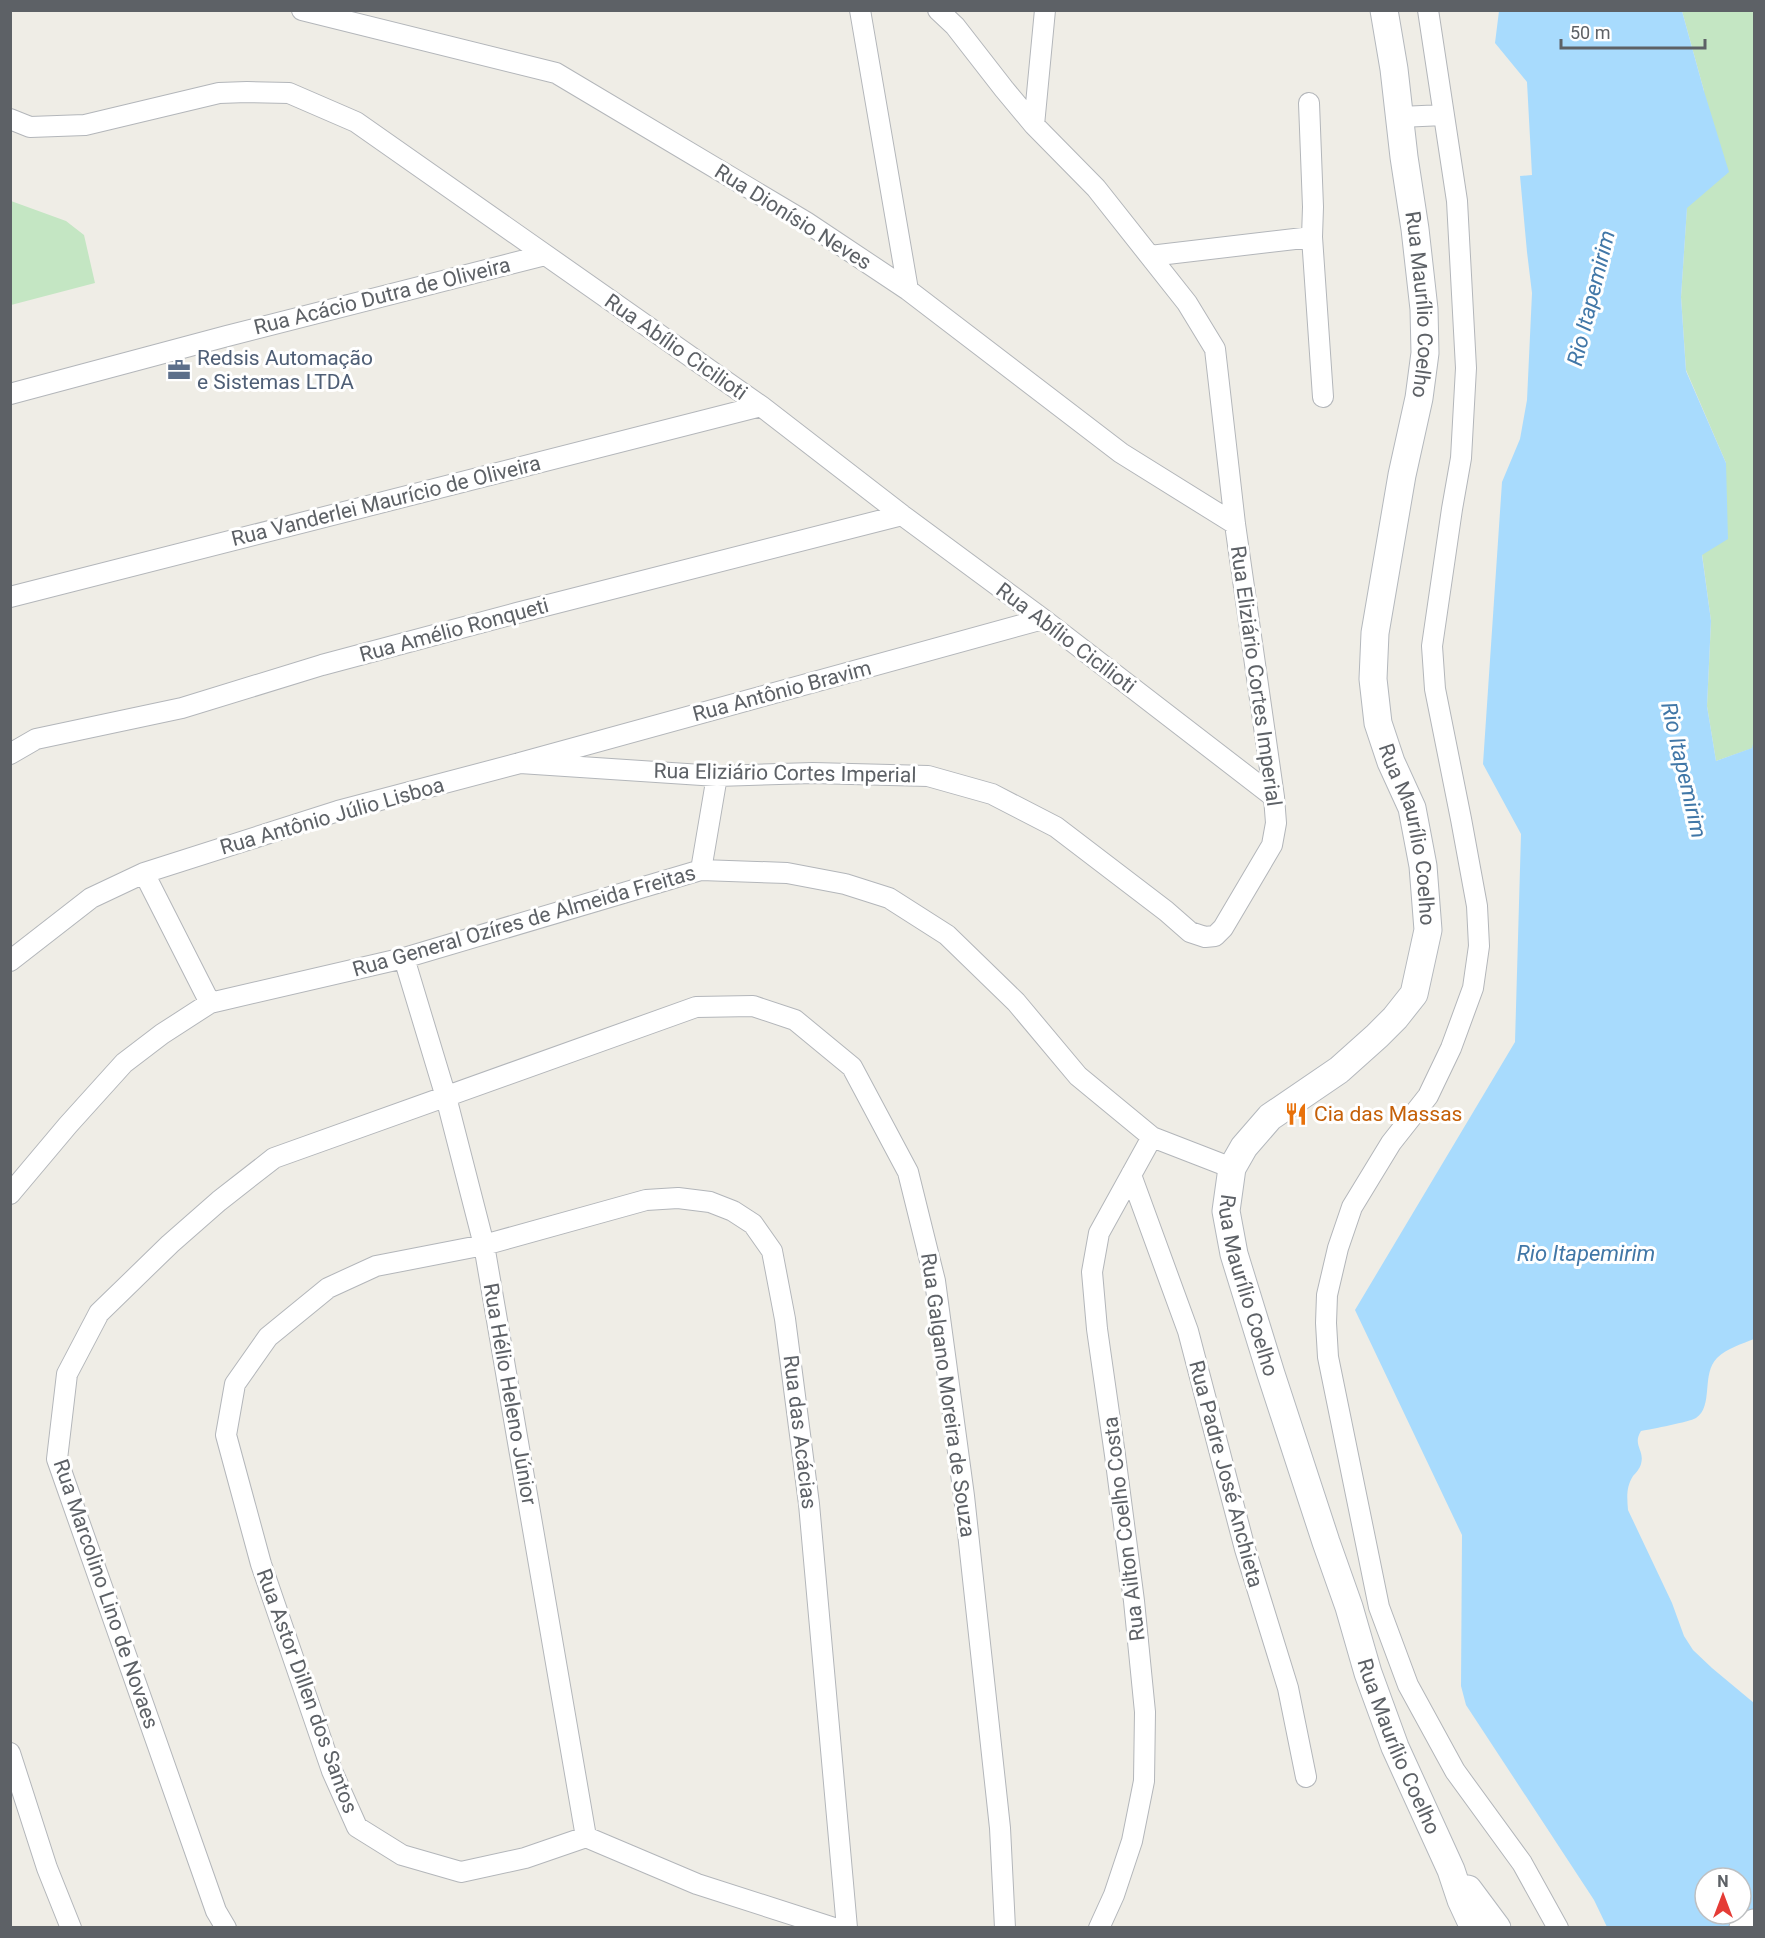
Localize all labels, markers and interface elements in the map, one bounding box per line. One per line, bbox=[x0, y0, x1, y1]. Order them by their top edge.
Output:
scale bar bbox=[1561, 12, 1705, 50]
text: 50 m bbox=[1570, 22, 1610, 43]
street label: Rua Dionísio Neves bbox=[710, 159, 876, 275]
street label: Rua Maurílio Coelho bbox=[1400, 209, 1437, 399]
water label: Rio Itapemirim bbox=[1562, 228, 1620, 368]
street label: Rua Acácio Dutra de Oliveira bbox=[251, 252, 513, 340]
street label: Rua Abílio Cicilioti bbox=[600, 289, 752, 405]
place label: Redsis Automação e Sistemas LTDA bbox=[197, 346, 373, 394]
office icon: Redsis Automação e Sistemas LTDA bbox=[166, 357, 192, 383]
street label: Rua Vanderlei Maurício de Oliveira bbox=[229, 451, 543, 551]
street label: Rua Eliziário Cortes Imperial bbox=[1226, 544, 1286, 808]
street label: Rua Abílio Cicilioti bbox=[992, 578, 1140, 698]
street label: Rua Amélio Ronqueti bbox=[357, 593, 551, 667]
street label: Rua Antônio Bravim bbox=[690, 656, 874, 726]
water label: Rio Itapemirim bbox=[1656, 700, 1712, 840]
street label: Rua Maurílio Coelho bbox=[1374, 741, 1440, 926]
street label: Rua Eliziário Cortes Imperial bbox=[653, 759, 917, 787]
street label: Rua Antônio Júlio Lisboa bbox=[217, 772, 447, 860]
street label: Rua General Ozíres de Almeida Freitas bbox=[350, 860, 698, 982]
restaurant icon: Cia das Massas bbox=[1283, 1101, 1309, 1127]
place label: Cia das Massas bbox=[1314, 1102, 1462, 1126]
street label: Rua Maurílio Coelho bbox=[1214, 1193, 1283, 1379]
water label: Rio Itapemirim bbox=[1517, 1241, 1655, 1266]
street label: Rua Galgano Moreira de Souza bbox=[916, 1251, 980, 1539]
street label: Rua Hélio Heleno Júnior bbox=[479, 1281, 541, 1507]
street label: Rua das Acácias bbox=[779, 1354, 821, 1510]
street label: Rua Padre José Anchieta bbox=[1184, 1358, 1268, 1590]
street label: Rua Ailton Coelho Costa bbox=[1098, 1415, 1150, 1643]
street label: Rua Marcolino Lino de Novaes bbox=[49, 1456, 163, 1732]
street label: Rua Astor Dillen dos Santos bbox=[252, 1565, 362, 1817]
street label: Rua Maurílio Coelho bbox=[1352, 1656, 1445, 1838]
north arrow bbox=[1693, 1866, 1753, 1926]
text: N bbox=[1717, 1872, 1729, 1891]

